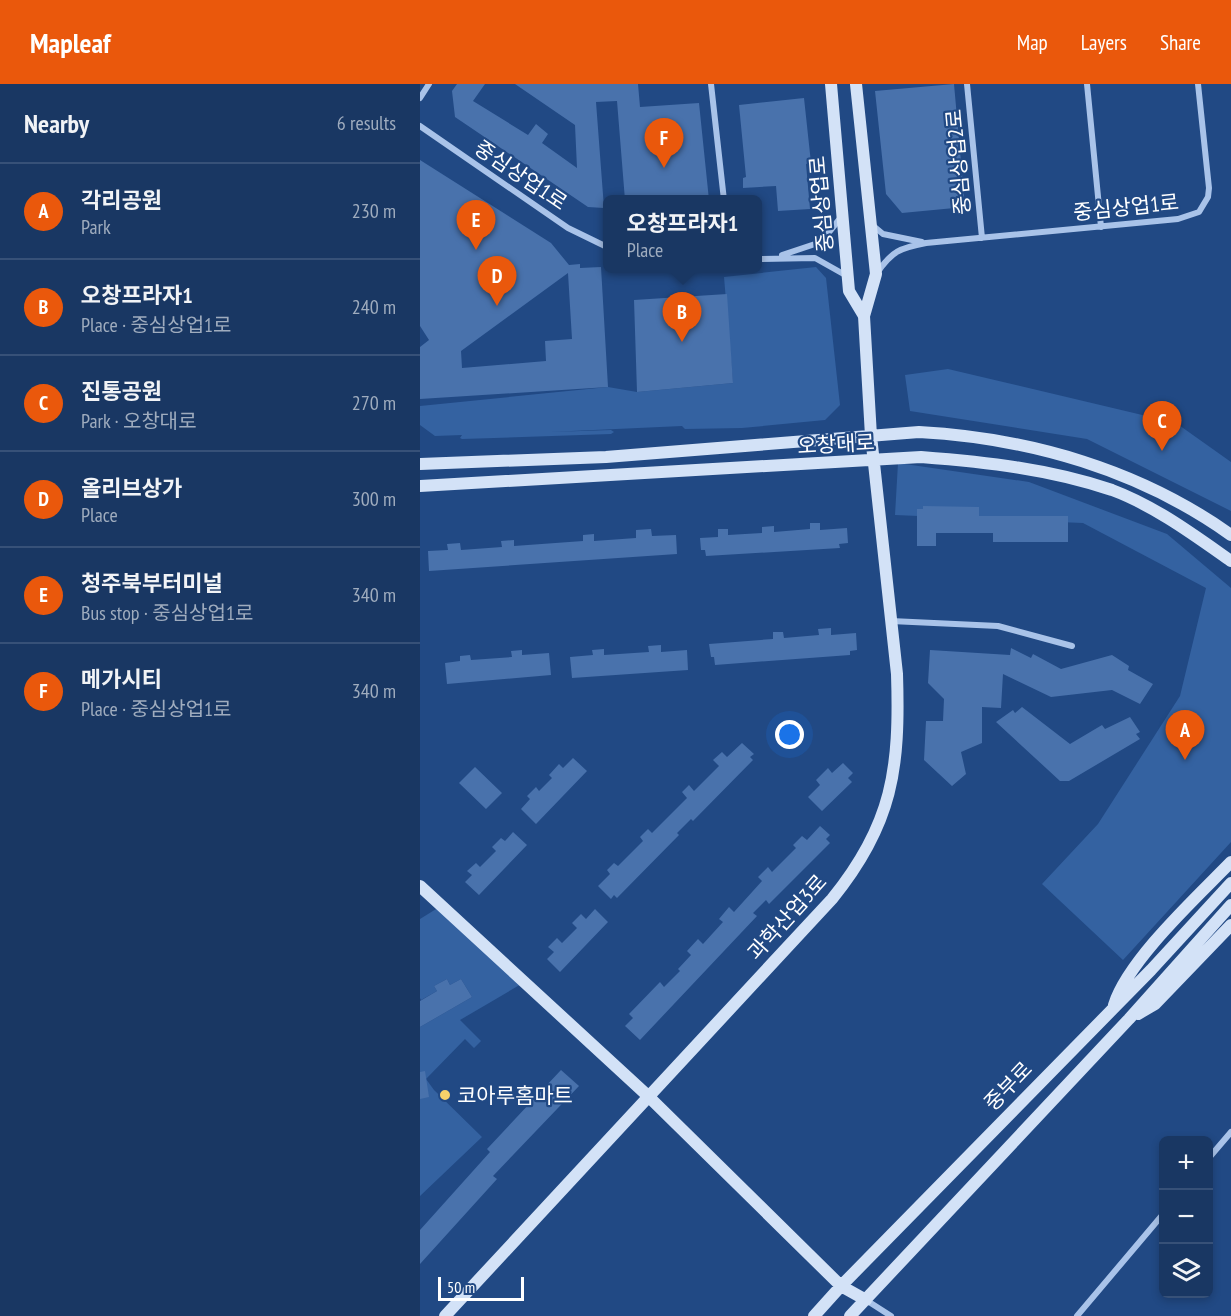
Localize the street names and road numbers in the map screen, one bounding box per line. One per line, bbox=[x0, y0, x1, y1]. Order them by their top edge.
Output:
street label: 중심상업2로 bbox=[940, 108, 976, 216]
street label: 중심상업1로 bbox=[469, 134, 573, 216]
street label: 중심상업로 bbox=[803, 155, 839, 253]
street label: 중심상업1로 bbox=[1072, 188, 1180, 226]
street label: 오창대로 bbox=[797, 428, 875, 460]
street label: 과학산업3로 bbox=[741, 869, 833, 965]
street label: 중부로 bbox=[978, 1056, 1038, 1116]

